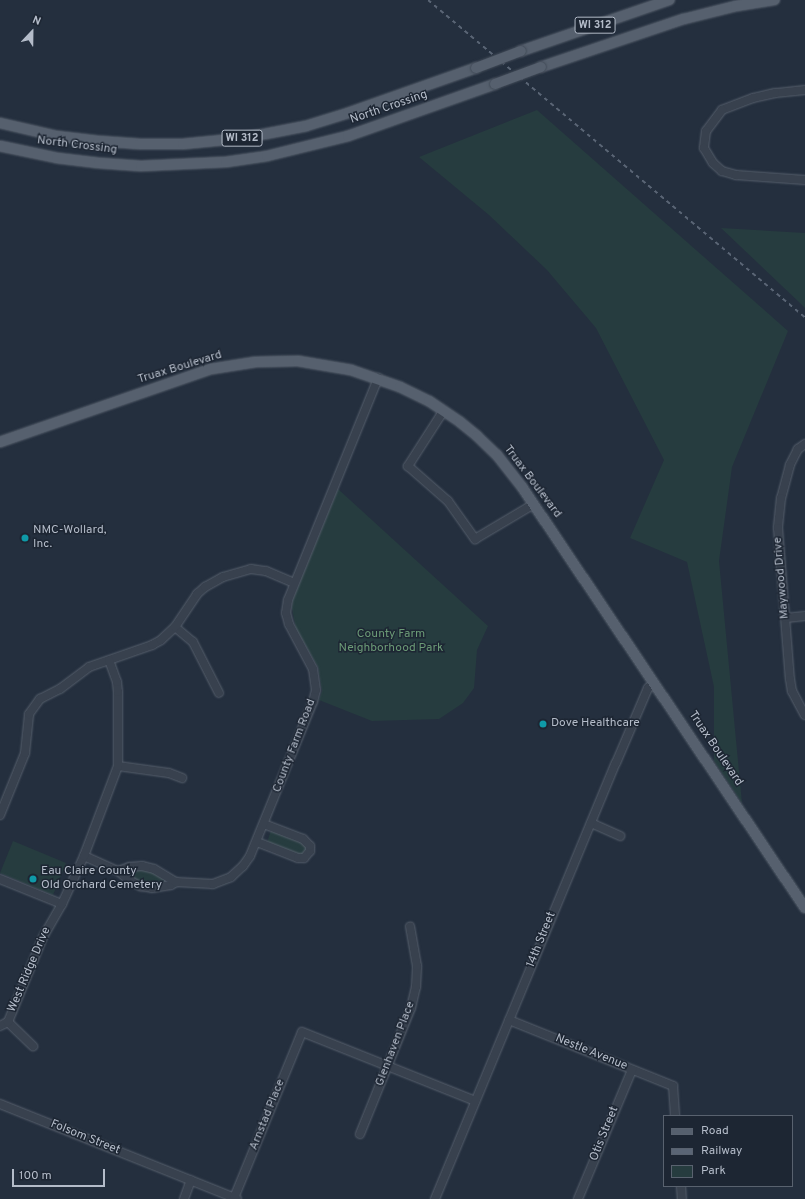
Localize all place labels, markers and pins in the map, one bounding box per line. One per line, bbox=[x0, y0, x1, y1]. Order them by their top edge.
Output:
place label: NMC-Wollard, Inc. bbox=[33, 524, 106, 552]
marker: NMC-Wollard, Inc. bbox=[20, 533, 30, 543]
place label: Dove Healthcare bbox=[551, 717, 640, 731]
marker: Dove Healthcare bbox=[538, 719, 548, 729]
place label: Eau Claire County Old Orchard Cemetery bbox=[41, 865, 162, 893]
marker: Eau Claire County Old Orchard Cemetery bbox=[28, 874, 38, 884]

